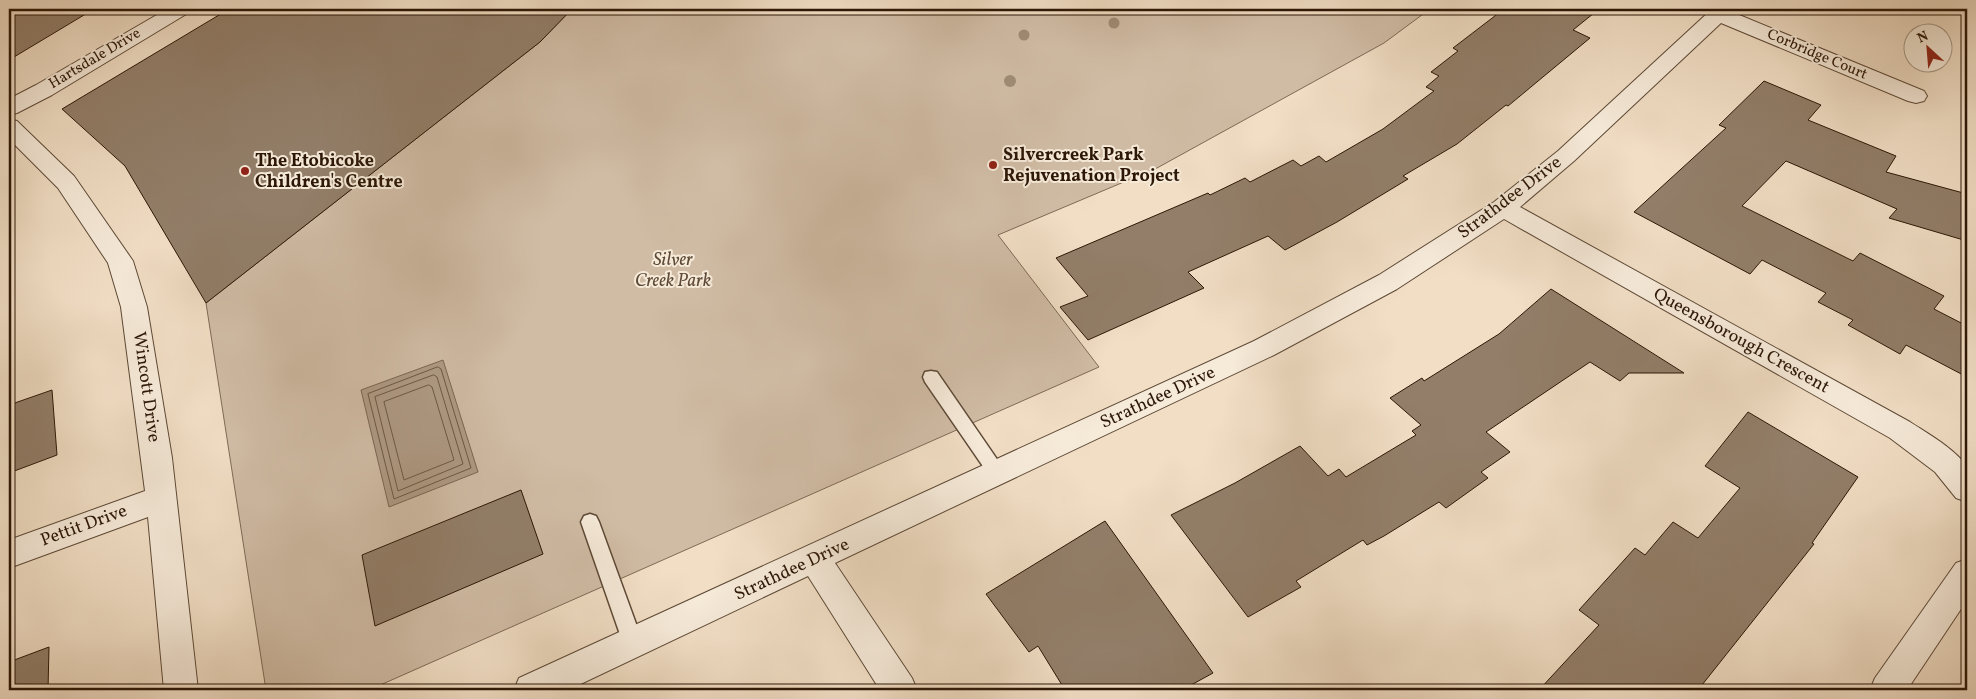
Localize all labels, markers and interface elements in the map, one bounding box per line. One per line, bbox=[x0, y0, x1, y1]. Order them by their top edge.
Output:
north arrow bbox=[1904, 22, 1954, 72]
street label: Hartsdale Drive bbox=[45, 23, 145, 95]
street label: Corbridge Court bbox=[1764, 24, 1870, 86]
text: N bbox=[1914, 27, 1932, 48]
place label: Silvercreek Park Rejuvenation Project bbox=[1003, 143, 1180, 189]
place label: The Etobicoke Children's Centre bbox=[255, 149, 403, 195]
street label: Strathdee Drive bbox=[1453, 151, 1567, 245]
marker: Silvercreek Park Rejuvenation Project bbox=[987, 159, 999, 171]
marker: The Etobicoke Children's Centre bbox=[239, 165, 251, 177]
park label: Silver Creek Park bbox=[635, 248, 711, 294]
street label: Queensborough Crescent bbox=[1648, 282, 1834, 400]
street label: Wincott Drive bbox=[126, 330, 166, 444]
street label: Strathdee Drive bbox=[1096, 360, 1220, 436]
street label: Pettit Drive bbox=[37, 499, 131, 553]
street label: Strathdee Drive bbox=[730, 532, 854, 608]

